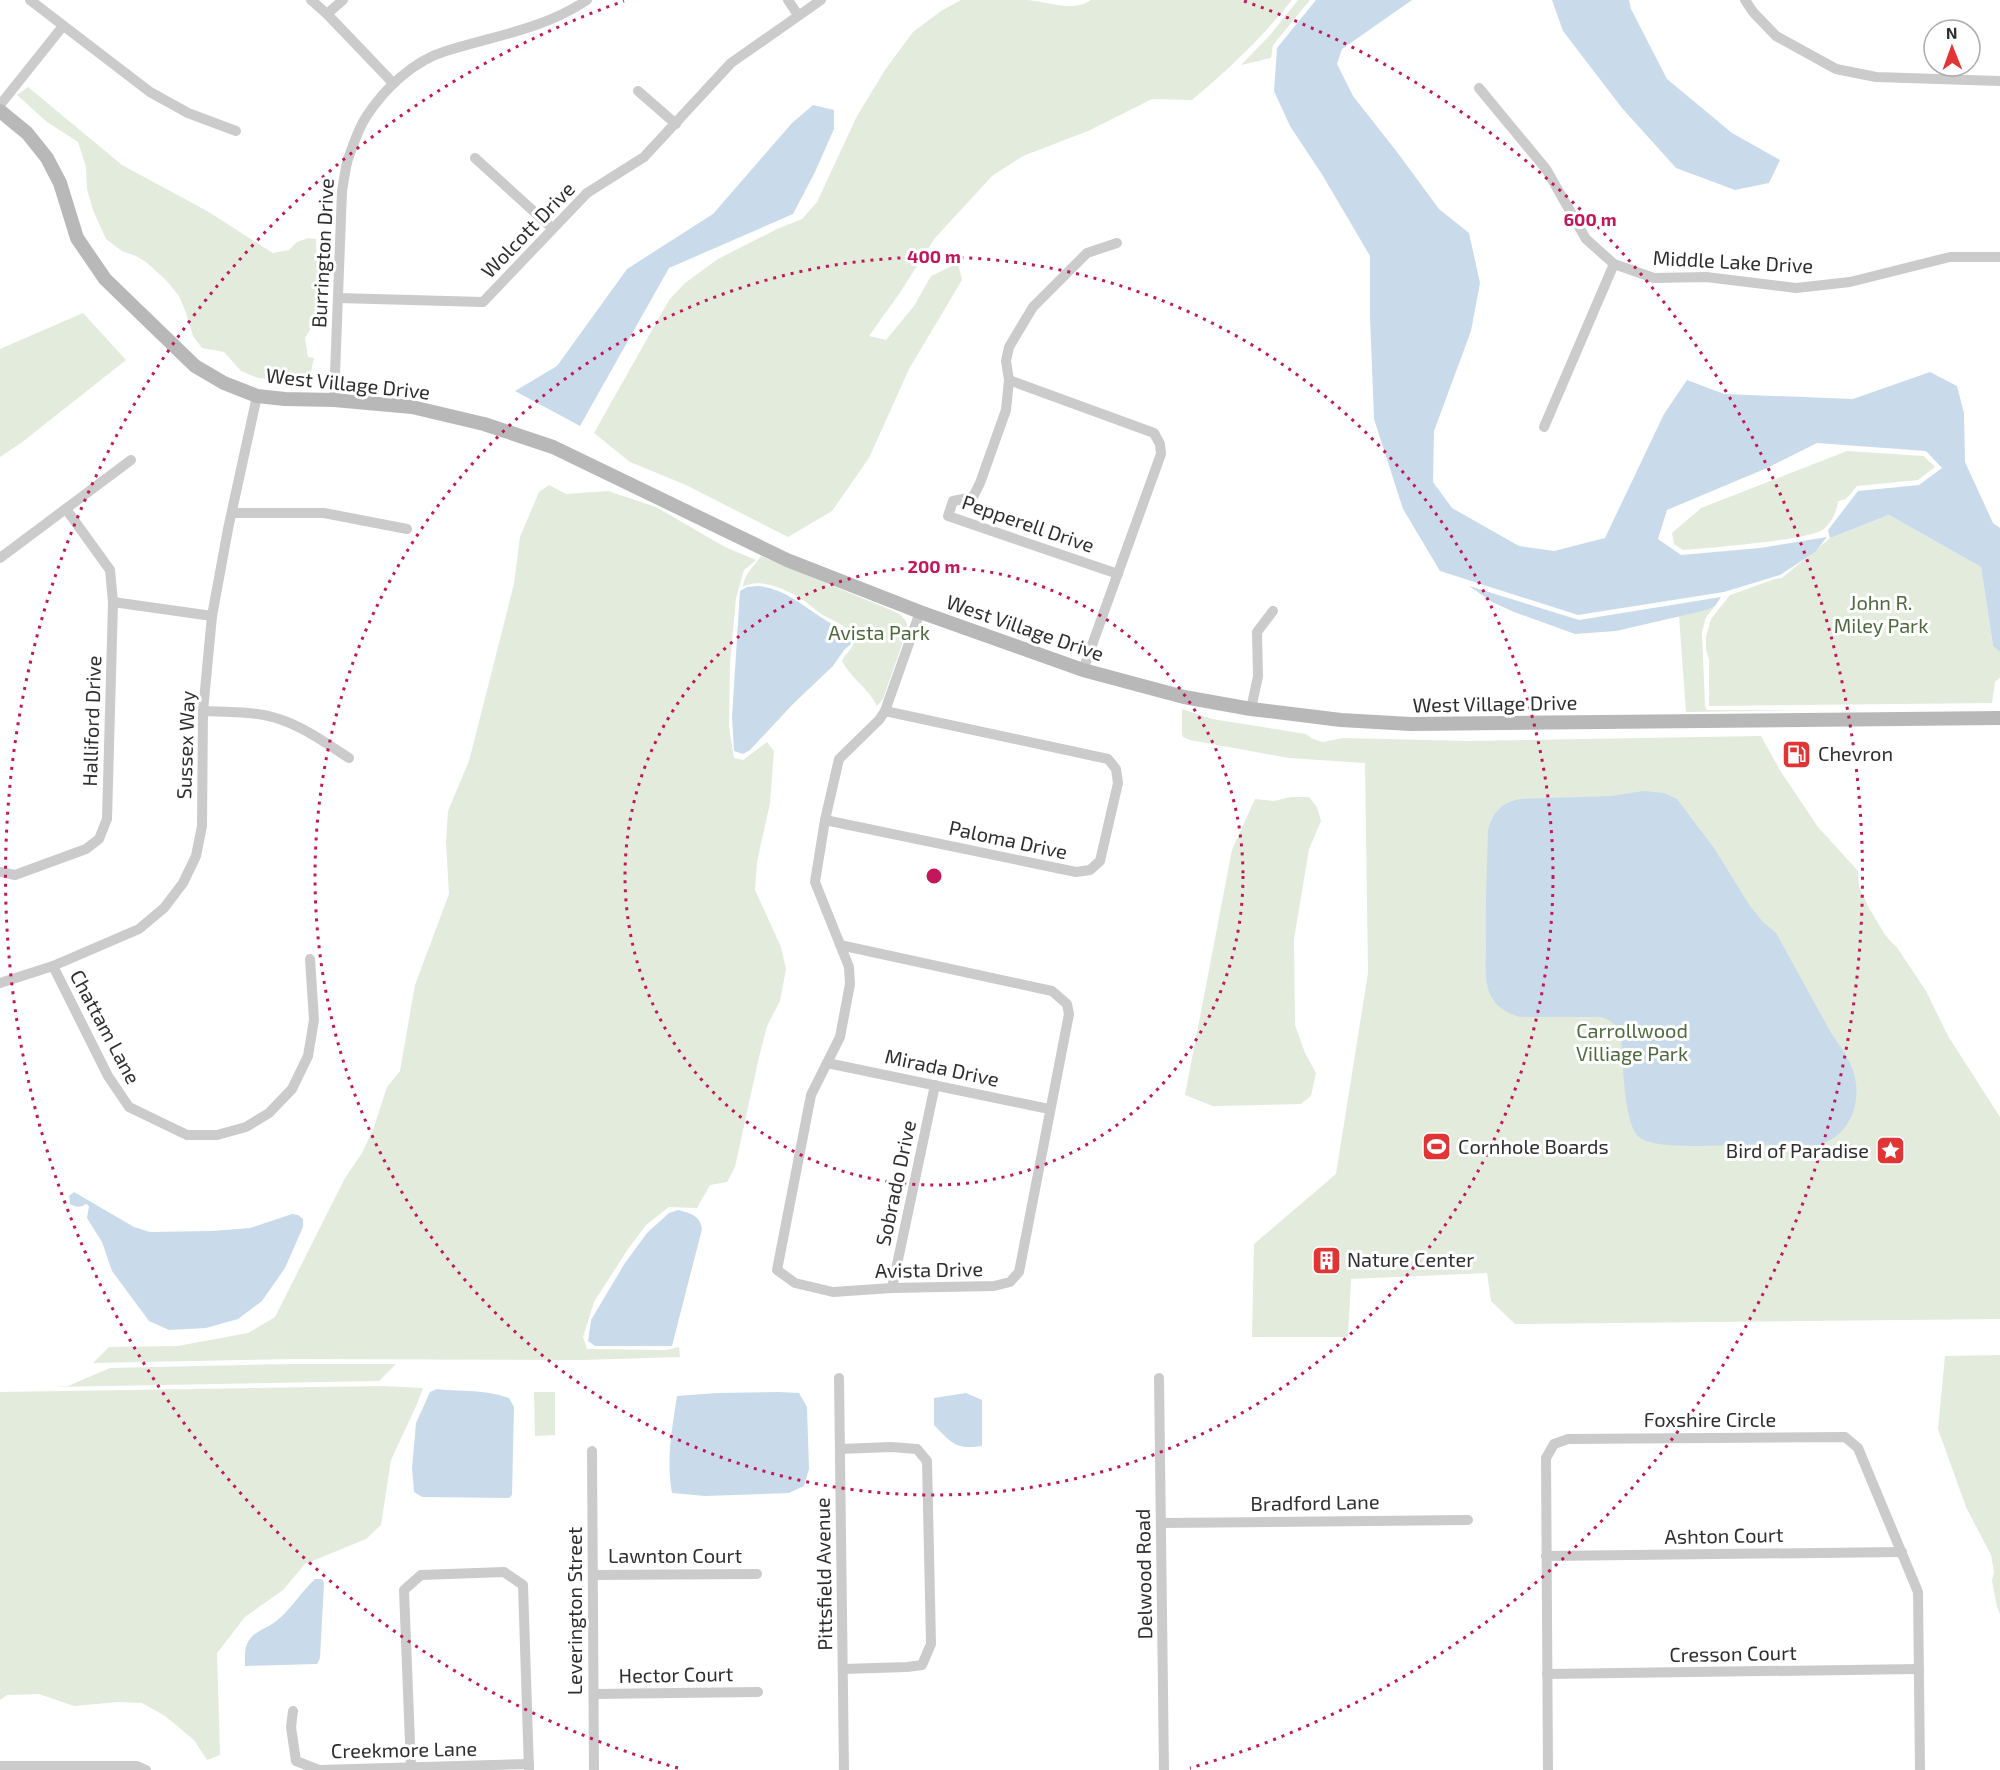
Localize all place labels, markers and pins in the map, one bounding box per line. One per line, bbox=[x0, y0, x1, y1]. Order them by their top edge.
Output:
fuel station icon: Chevron bbox=[1781, 738, 1813, 770]
place label: Chevron bbox=[1818, 741, 1893, 765]
centre of rings bbox=[924, 866, 944, 886]
sports icon: Cornhole Boards bbox=[1421, 1131, 1453, 1163]
place label: Cornhole Boards bbox=[1458, 1134, 1609, 1158]
place icon: Bird of Paradise bbox=[1874, 1135, 1906, 1167]
place label: Bird of Paradise bbox=[1726, 1138, 1869, 1162]
building icon: Nature Center bbox=[1310, 1244, 1342, 1276]
place label: Nature Center bbox=[1347, 1247, 1474, 1271]

